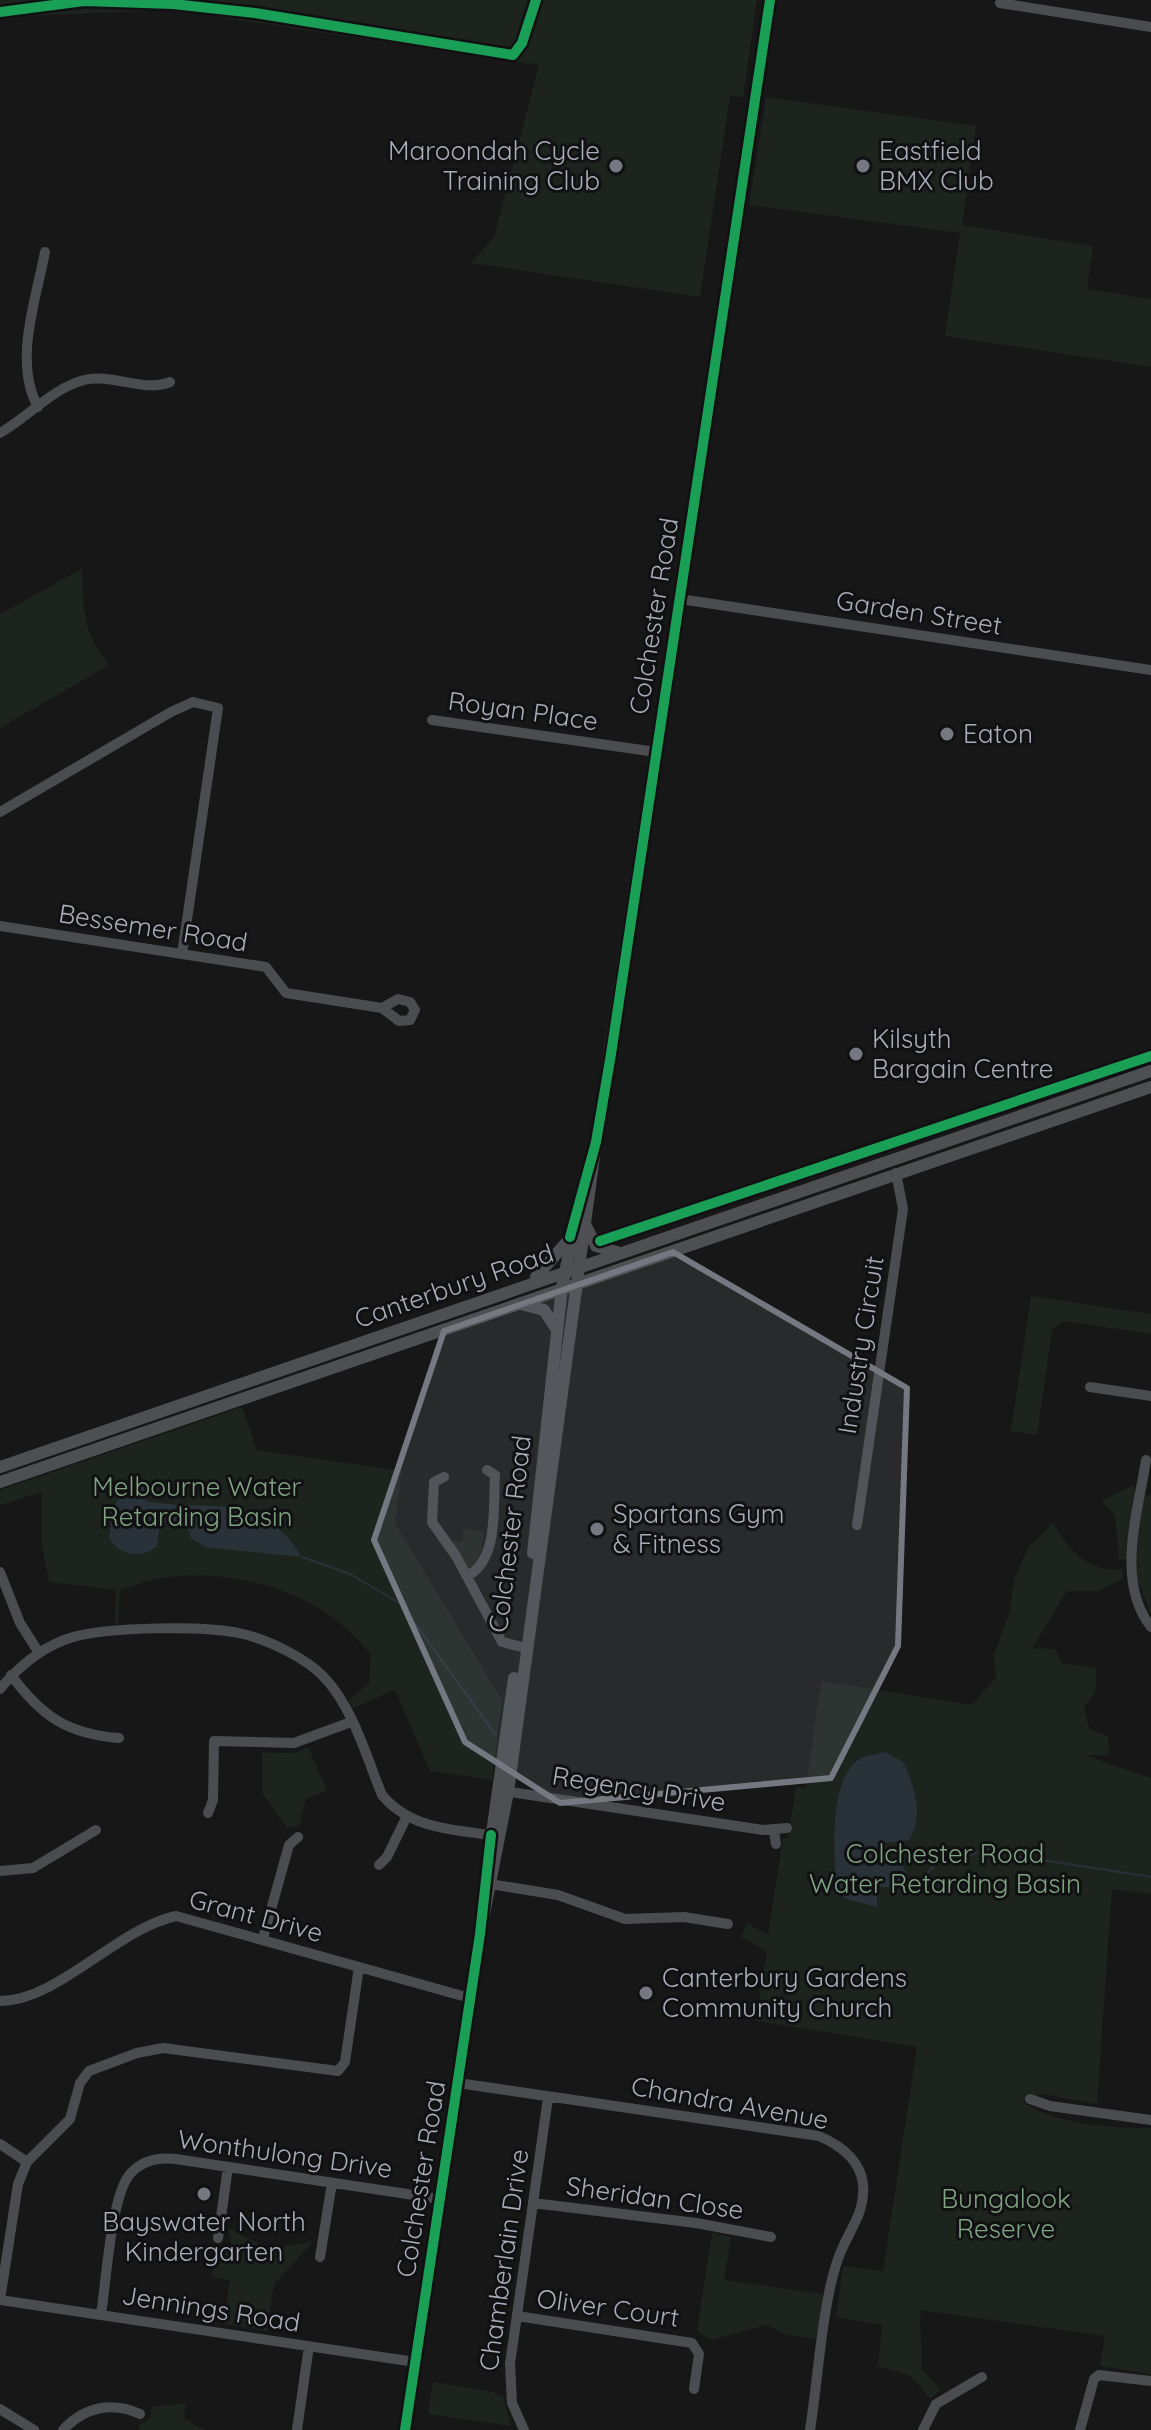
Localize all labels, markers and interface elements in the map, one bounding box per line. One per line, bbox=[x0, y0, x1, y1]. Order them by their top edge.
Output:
place label: Maroondah Cycle Training Club bbox=[388, 134, 600, 197]
place label: Eastfield BMX Club bbox=[879, 134, 994, 197]
marker: Maroondah Cycle Training Club bbox=[607, 157, 625, 175]
marker: Eastfield BMX Club bbox=[854, 157, 872, 175]
street label: Colchester Road bbox=[622, 515, 685, 717]
street label: Garden Street bbox=[834, 583, 1004, 642]
street label: Royan Place bbox=[446, 684, 600, 737]
place label: Eaton bbox=[963, 717, 1033, 750]
marker: Eaton bbox=[938, 725, 956, 743]
street label: Bessemer Road bbox=[56, 896, 250, 959]
place label: Kilsyth Bargain Centre bbox=[872, 1022, 1053, 1085]
marker: Kilsyth Bargain Centre bbox=[847, 1045, 865, 1063]
street label: Canterbury Road bbox=[350, 1236, 558, 1335]
street label: Industry Circuit bbox=[830, 1253, 891, 1436]
street label: Colchester Road bbox=[481, 1433, 538, 1634]
park label: Melbourne Water Retarding Basin bbox=[92, 1470, 302, 1533]
place label: Spartans Gym & Fitness bbox=[613, 1497, 785, 1560]
marker: Spartans Gym & Fitness bbox=[588, 1520, 606, 1538]
street label: Regency Drive bbox=[550, 1759, 728, 1819]
park label: Colchester Road Water Retarding Basin bbox=[809, 1837, 1081, 1900]
street label: Grant Drive bbox=[186, 1882, 327, 1949]
place label: Canterbury Gardens Community Church bbox=[662, 1961, 907, 2024]
marker: Canterbury Gardens Community Church bbox=[637, 1984, 655, 2002]
street label: Chandra Avenue bbox=[629, 2069, 831, 2136]
street label: Colchester Road bbox=[389, 2078, 452, 2280]
street label: Wonthulong Drive bbox=[176, 2122, 394, 2185]
street label: Chamberlain Drive bbox=[472, 2147, 535, 2373]
street label: Sheridan Close bbox=[564, 2169, 746, 2226]
park label: Bungalook Reserve bbox=[941, 2182, 1071, 2245]
marker: Bayswater North Kindergarten bbox=[195, 2185, 213, 2203]
place label: Bayswater North Kindergarten bbox=[102, 2205, 306, 2268]
street label: Jennings Road bbox=[120, 2278, 303, 2339]
street label: Oliver Court bbox=[535, 2281, 681, 2334]

